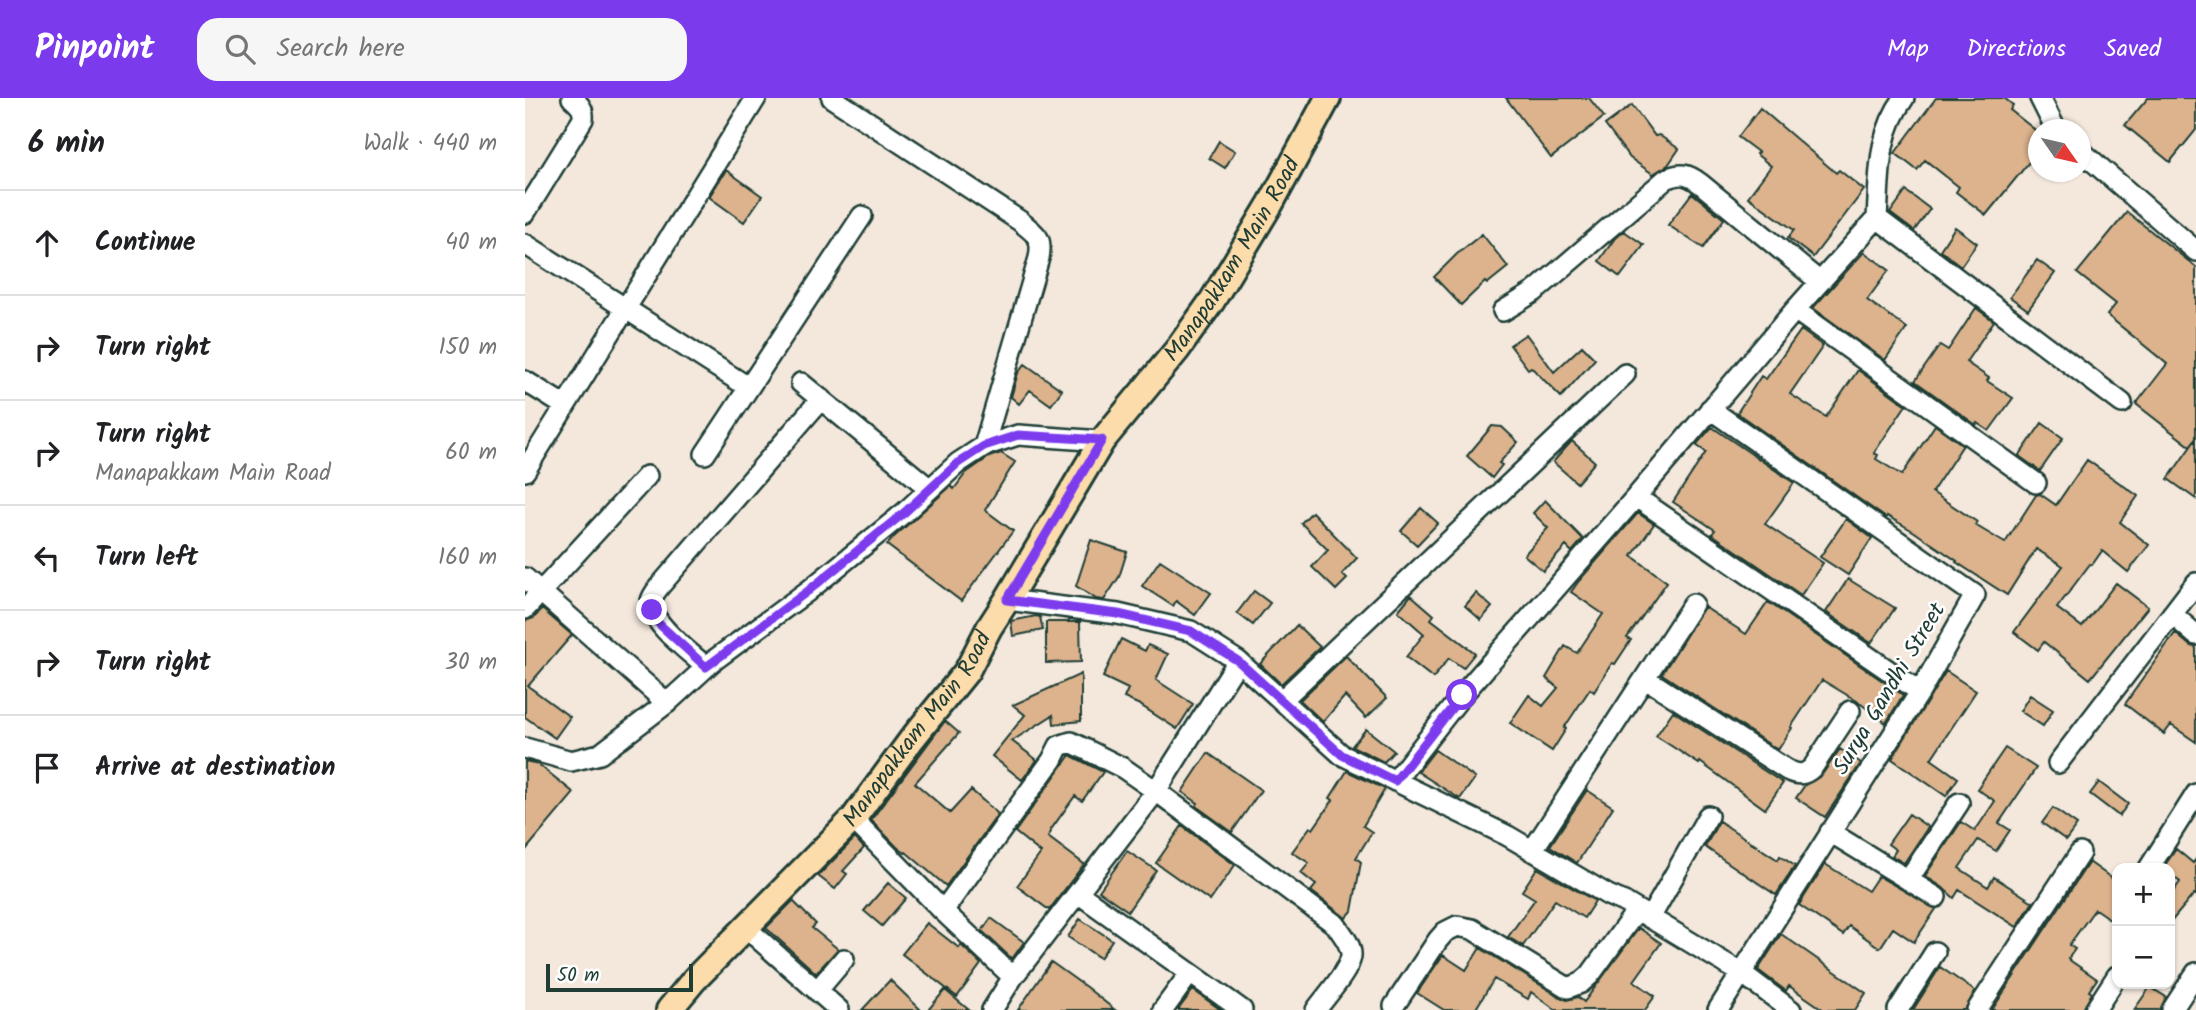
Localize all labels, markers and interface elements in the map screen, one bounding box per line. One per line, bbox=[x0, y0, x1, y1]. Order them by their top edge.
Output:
search box bbox=[197, 18, 687, 81]
text: Pinpoint bbox=[35, 23, 155, 76]
text: Search here bbox=[277, 28, 405, 70]
icon: search bbox=[221, 30, 259, 68]
text: Map bbox=[1887, 30, 1929, 69]
text: Directions bbox=[1967, 30, 2066, 69]
text: Saved bbox=[2104, 30, 2161, 69]
north arrow bbox=[2028, 119, 2091, 182]
text: 6 min bbox=[28, 120, 105, 168]
text: Walk · 440 m bbox=[364, 126, 497, 162]
street label: Manapakkam Main Road bbox=[1156, 151, 1311, 371]
text: Continue bbox=[95, 222, 196, 264]
icon: ahead bbox=[28, 224, 66, 262]
text: 40 m bbox=[445, 225, 497, 261]
text: Turn right bbox=[95, 327, 211, 369]
icon: right bbox=[28, 329, 66, 367]
text: 150 m bbox=[438, 330, 497, 366]
text: Turn right bbox=[95, 414, 211, 456]
icon: right bbox=[28, 434, 66, 472]
text: 60 m bbox=[445, 435, 497, 471]
text: Manapakkam Main Road bbox=[95, 456, 331, 492]
text: Turn left bbox=[95, 537, 198, 579]
icon: left bbox=[28, 539, 66, 577]
text: 160 m bbox=[438, 540, 497, 576]
route end bbox=[636, 594, 667, 625]
street label: Surya Gandhi Street bbox=[1824, 595, 1956, 782]
street label: Manapakkam Main Road bbox=[834, 625, 1002, 836]
text: Turn right bbox=[95, 642, 211, 684]
icon: right bbox=[28, 644, 66, 682]
text: 30 m bbox=[445, 645, 497, 681]
route start bbox=[1446, 679, 1477, 710]
text: Arrive at destination bbox=[95, 747, 335, 789]
icon: arrive bbox=[28, 749, 66, 787]
map controls bbox=[2112, 863, 2175, 989]
button: + bbox=[2112, 863, 2175, 926]
button: − bbox=[2112, 926, 2175, 989]
scale bar bbox=[546, 961, 693, 993]
text: 50 m bbox=[557, 961, 599, 991]

